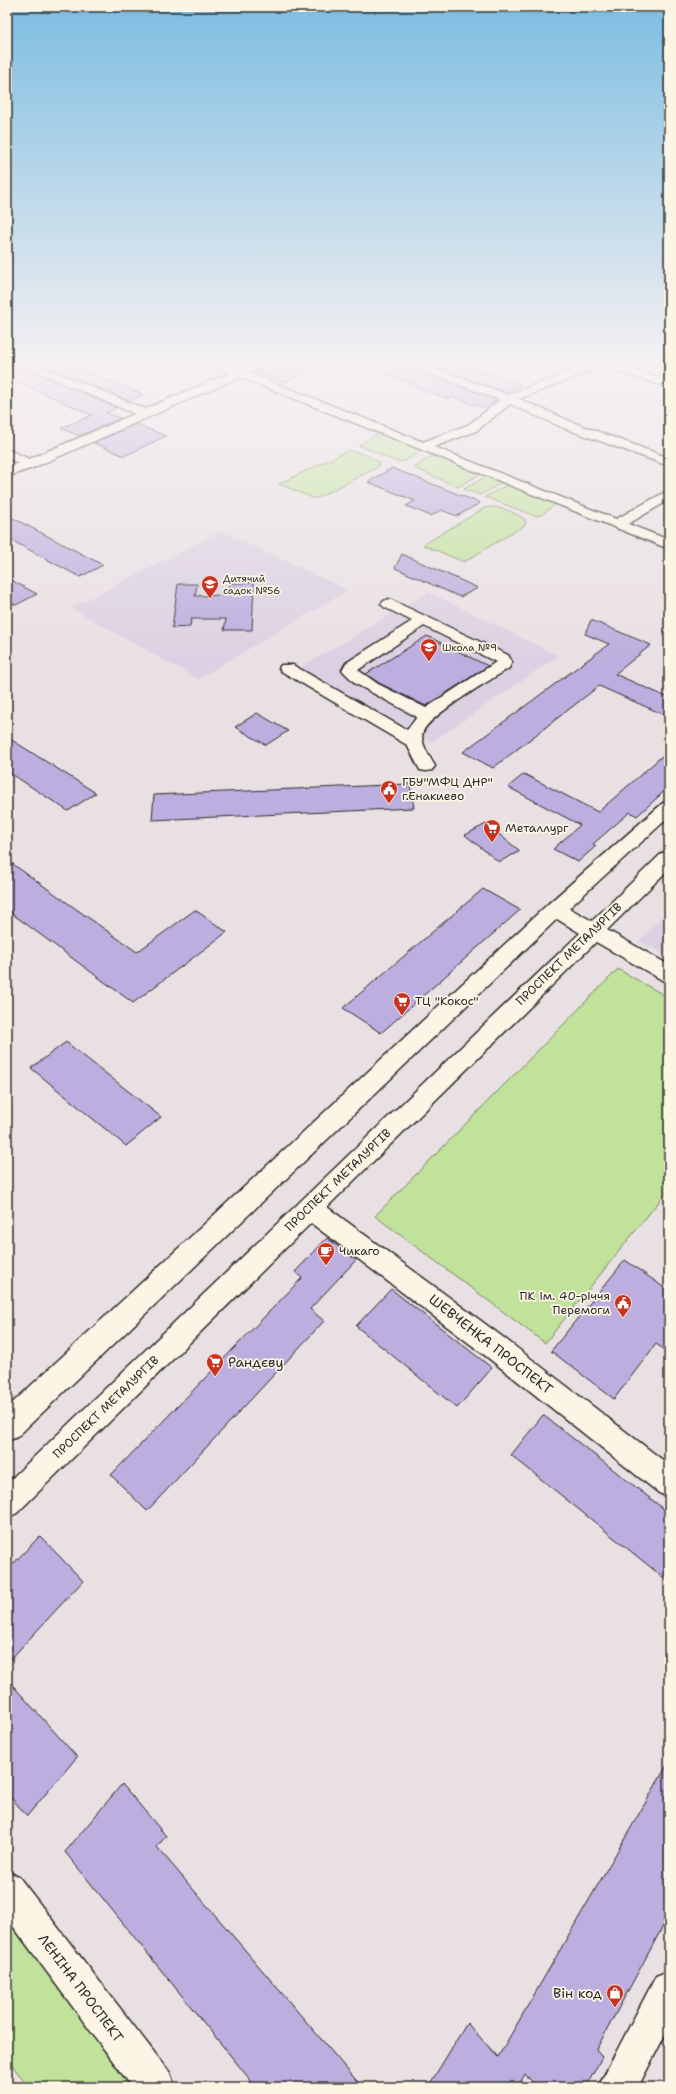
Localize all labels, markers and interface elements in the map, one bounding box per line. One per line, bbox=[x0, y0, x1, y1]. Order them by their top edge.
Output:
place label: Дитячий садок №56 bbox=[223, 572, 280, 597]
school or university icon: Дитячий садок №56 bbox=[200, 574, 220, 599]
school or university icon: Школа №9 bbox=[419, 637, 439, 662]
place label: Школа №9 bbox=[442, 641, 497, 654]
place label: ГБУ"МФЦ ДНР" г.Енакиево bbox=[402, 774, 493, 804]
public building icon: ГБУ"МФЦ ДНР" г.Енакиево bbox=[379, 779, 399, 804]
supermarket icon: Металлург bbox=[482, 818, 502, 843]
place label: Металлург bbox=[505, 820, 569, 836]
street label: ПРОСПЕКТ МЕТАЛУРГІВ bbox=[513, 899, 625, 1009]
supermarket icon: ТЦ "Кокос" bbox=[392, 991, 412, 1016]
place label: ТЦ "Кокос" bbox=[415, 993, 479, 1009]
street label: ПРОСПЕКТ МЕТАЛУРГІВ bbox=[282, 1125, 394, 1235]
cafe icon: Чикаго bbox=[316, 1241, 336, 1266]
place label: Чикаго bbox=[339, 1243, 380, 1259]
place label: ПК ім. 40-річчя Перемоги bbox=[520, 1288, 610, 1318]
street label: ШЕВЧЕНКА ПРОСПЕКТ bbox=[425, 1290, 557, 1398]
public building icon: ПК ім. 40-річчя Перемоги bbox=[613, 1293, 633, 1318]
street label: ПРОСПЕКТ МЕТАЛУРГІВ bbox=[50, 1352, 162, 1462]
supermarket icon: Рандєву bbox=[205, 1352, 225, 1377]
place label: Рандєву bbox=[228, 1353, 284, 1371]
street label: ЛЕНІНА ПРОСПЕКТ bbox=[34, 1930, 128, 2046]
shop icon: Він код bbox=[605, 1983, 625, 2008]
place label: Він код bbox=[553, 1984, 602, 2002]

